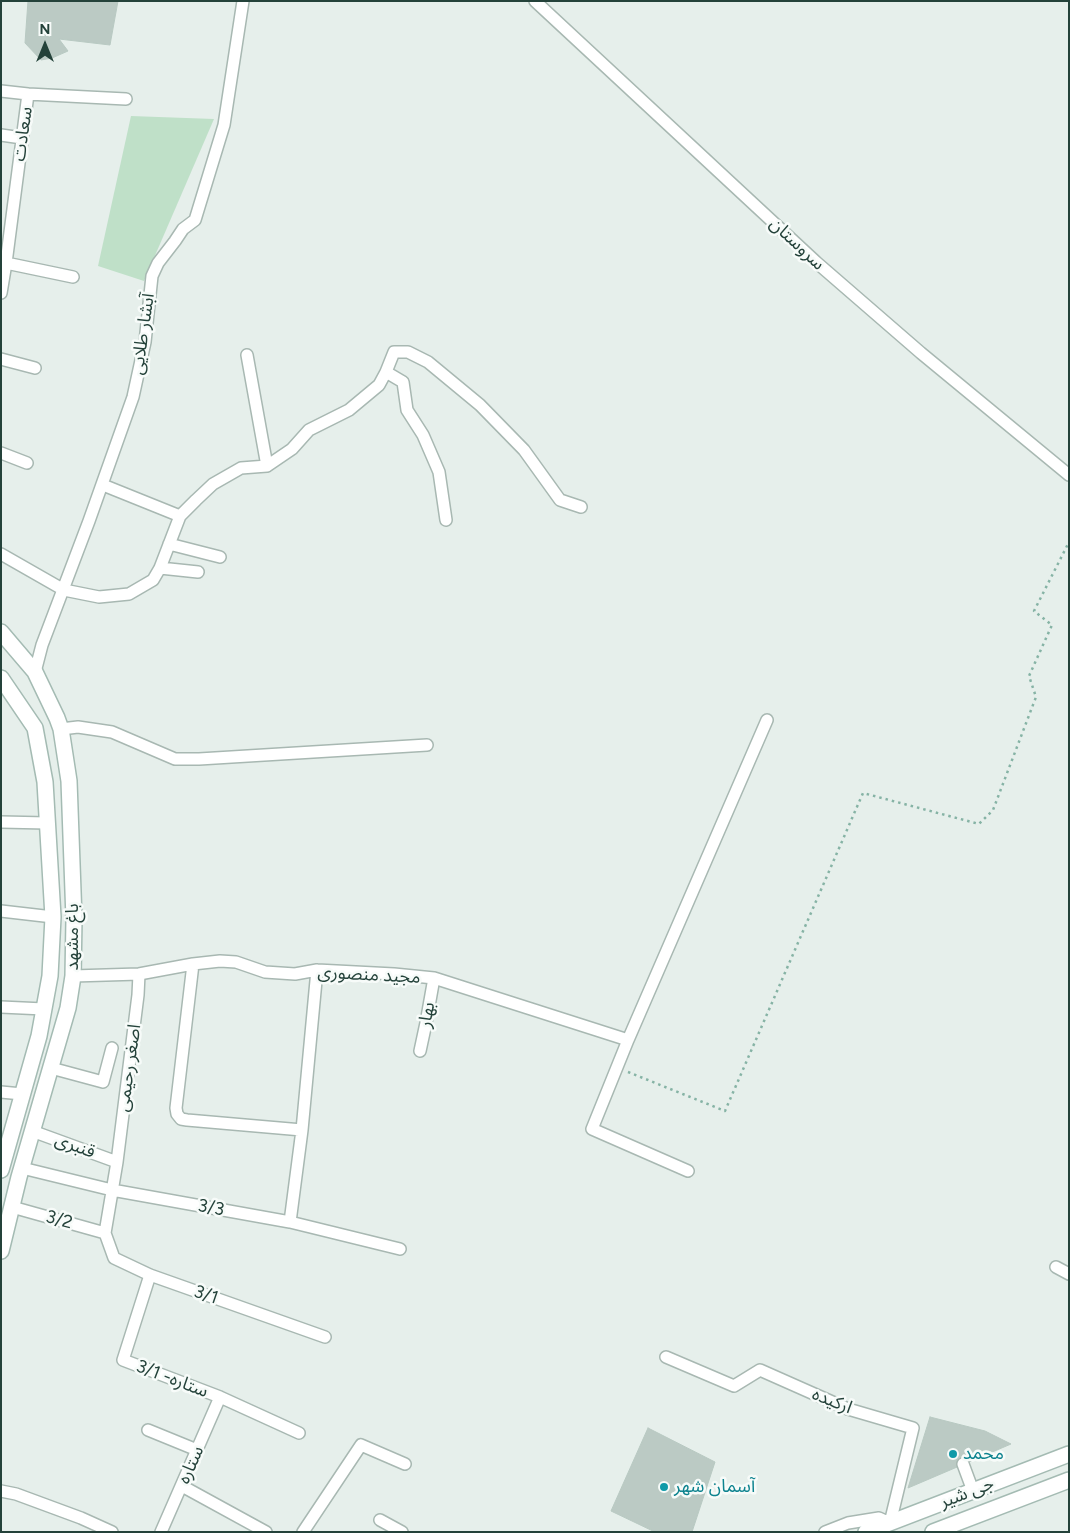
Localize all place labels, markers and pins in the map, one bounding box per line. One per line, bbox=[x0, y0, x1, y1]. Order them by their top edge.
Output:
place label: محمد bbox=[963, 1443, 1004, 1465]
marker: محمد bbox=[947, 1448, 959, 1460]
place label: آسمان شهر bbox=[674, 1476, 755, 1498]
marker: آسمان شهر bbox=[658, 1481, 670, 1493]

